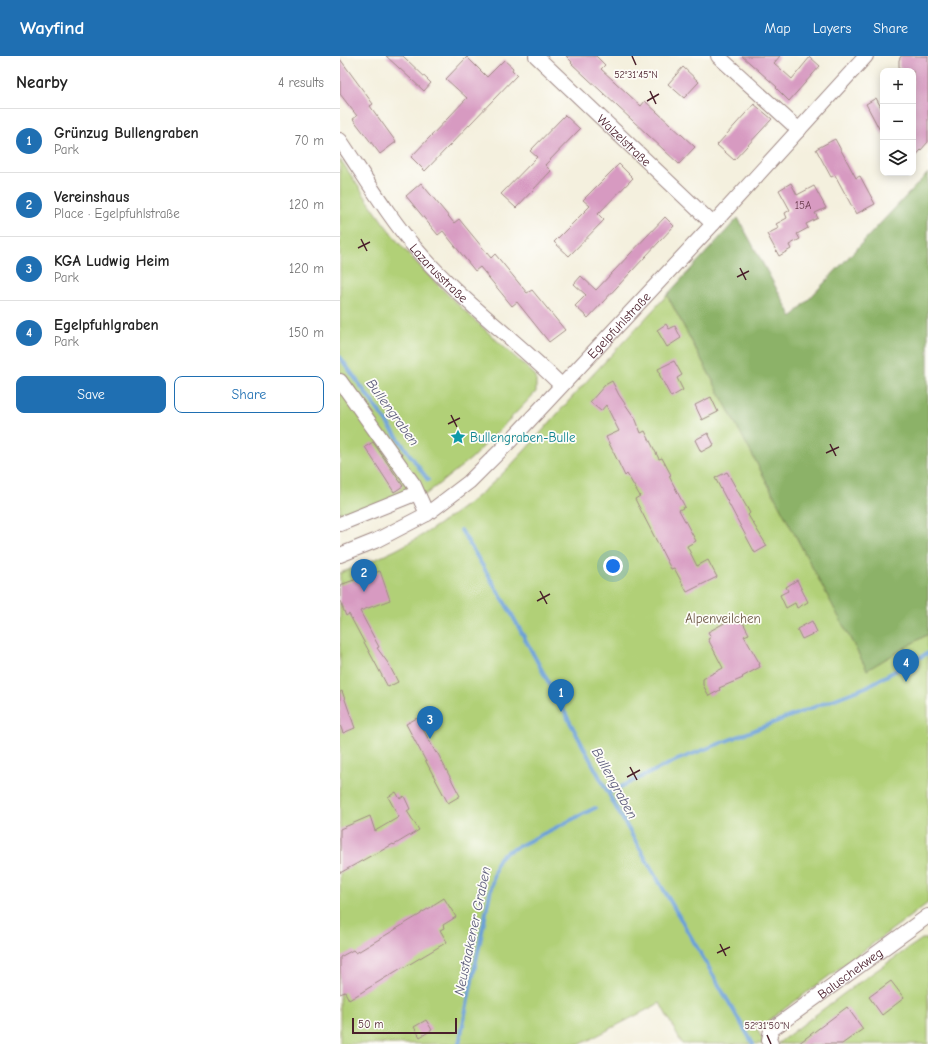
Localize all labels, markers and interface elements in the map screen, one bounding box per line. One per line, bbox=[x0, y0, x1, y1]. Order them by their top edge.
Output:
text: Wayfind bbox=[20, 17, 84, 39]
text: Map bbox=[764, 20, 791, 37]
text: Layers bbox=[813, 20, 851, 37]
text: Share bbox=[873, 20, 908, 37]
map controls bbox=[880, 68, 916, 176]
button: + bbox=[880, 68, 916, 104]
text: 52°31'45"N bbox=[614, 69, 658, 81]
text: Nearby bbox=[16, 73, 67, 92]
text: 4 results bbox=[278, 75, 324, 90]
button: − bbox=[880, 104, 916, 140]
street label: Walzelstraße bbox=[594, 111, 655, 170]
text: Grünzug Bullengraben bbox=[54, 124, 199, 142]
text: 1 bbox=[26, 133, 32, 148]
text: 70 m bbox=[295, 133, 324, 148]
button: layers bbox=[880, 140, 916, 176]
text: Park bbox=[54, 142, 79, 157]
text: Vereinshaus bbox=[54, 188, 129, 206]
text: 2 bbox=[26, 197, 32, 212]
text: 120 m bbox=[289, 197, 324, 212]
house number: 15A bbox=[795, 199, 812, 212]
text: Place · Egelpfuhlstraße bbox=[54, 206, 180, 221]
street label: Lazarusstraße bbox=[407, 240, 471, 306]
text: KGA Ludwig Heim bbox=[54, 252, 170, 270]
text: 3 bbox=[26, 261, 32, 276]
text: 120 m bbox=[289, 261, 324, 276]
text: Park bbox=[54, 270, 79, 285]
street label: Egelpfuhlstraße bbox=[584, 289, 654, 362]
text: Egelpfuhlgraben bbox=[54, 316, 159, 334]
text: 4 bbox=[26, 325, 32, 340]
text: 150 m bbox=[289, 325, 324, 340]
text: Park bbox=[54, 334, 79, 349]
water label: Bullengraben bbox=[363, 375, 423, 449]
button: Save bbox=[16, 376, 166, 413]
button: Share bbox=[174, 376, 324, 413]
place icon: Bullengraben-Bulle bbox=[449, 428, 467, 446]
place label: Bullengraben-Bulle bbox=[470, 430, 576, 445]
your location bbox=[603, 556, 623, 576]
pin: 2 bbox=[351, 559, 377, 592]
park label: Alpenveilchen bbox=[685, 611, 761, 626]
pin: 4 bbox=[893, 649, 919, 682]
pin: 1 bbox=[548, 679, 574, 712]
pin: 3 bbox=[417, 706, 443, 739]
water label: Bullengraben bbox=[588, 745, 641, 822]
water label: Neustaakener Graben bbox=[451, 865, 495, 997]
street label: Baluschekweg bbox=[815, 945, 885, 1002]
scale bar bbox=[352, 1016, 457, 1035]
text: 50 m bbox=[358, 1018, 383, 1031]
text: 52°31'50"N bbox=[745, 1020, 789, 1032]

